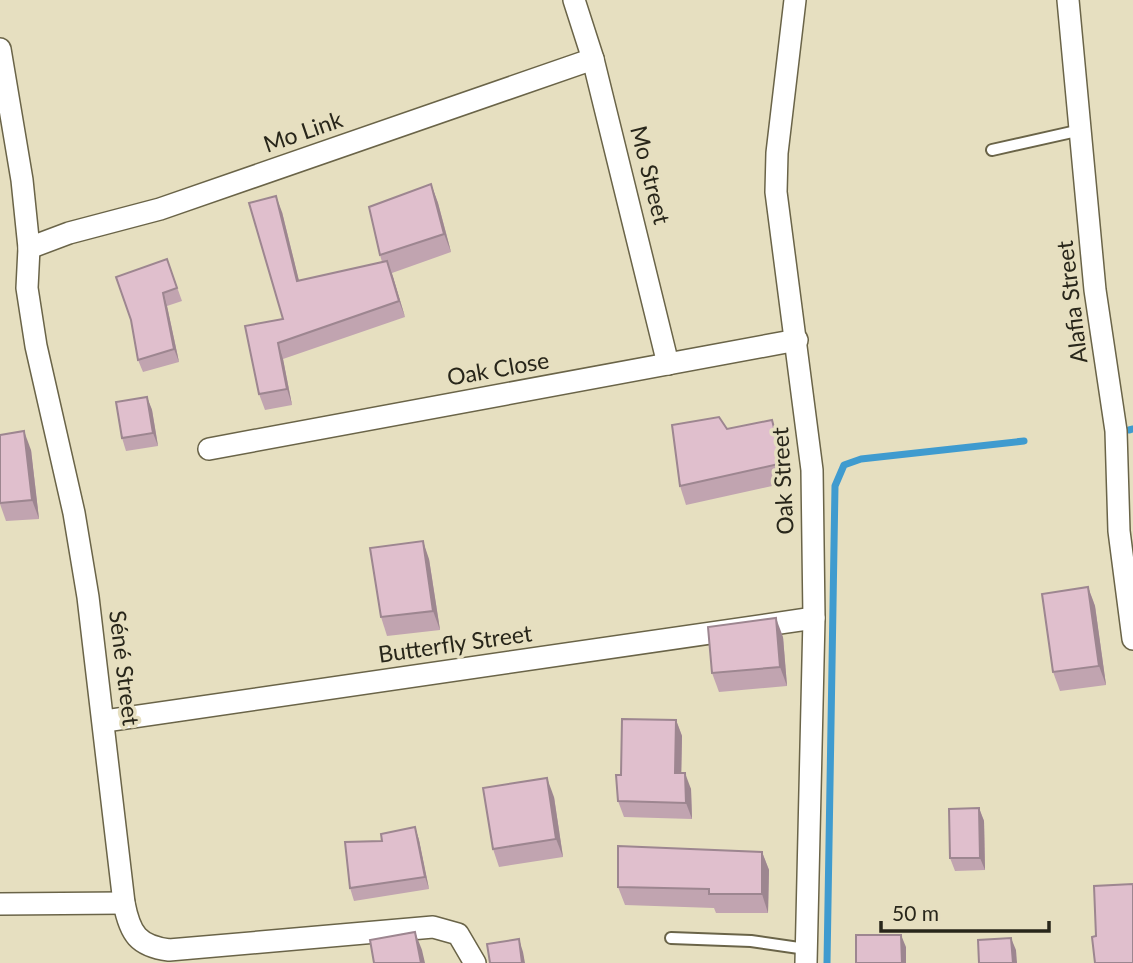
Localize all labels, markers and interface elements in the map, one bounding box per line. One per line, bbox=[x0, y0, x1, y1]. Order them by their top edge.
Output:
street label: Mo Link bbox=[259, 104, 346, 158]
street label: Mo Street bbox=[625, 123, 677, 228]
street label: Alafia Street bbox=[1050, 239, 1092, 365]
street label: Oak Close bbox=[445, 345, 551, 391]
street label: Oak Street bbox=[765, 426, 799, 536]
street label: Séné Street bbox=[104, 609, 146, 728]
street label: Butterfly Street bbox=[376, 618, 534, 668]
scale bar bbox=[881, 890, 1049, 934]
text: 50 m bbox=[892, 900, 939, 925]

